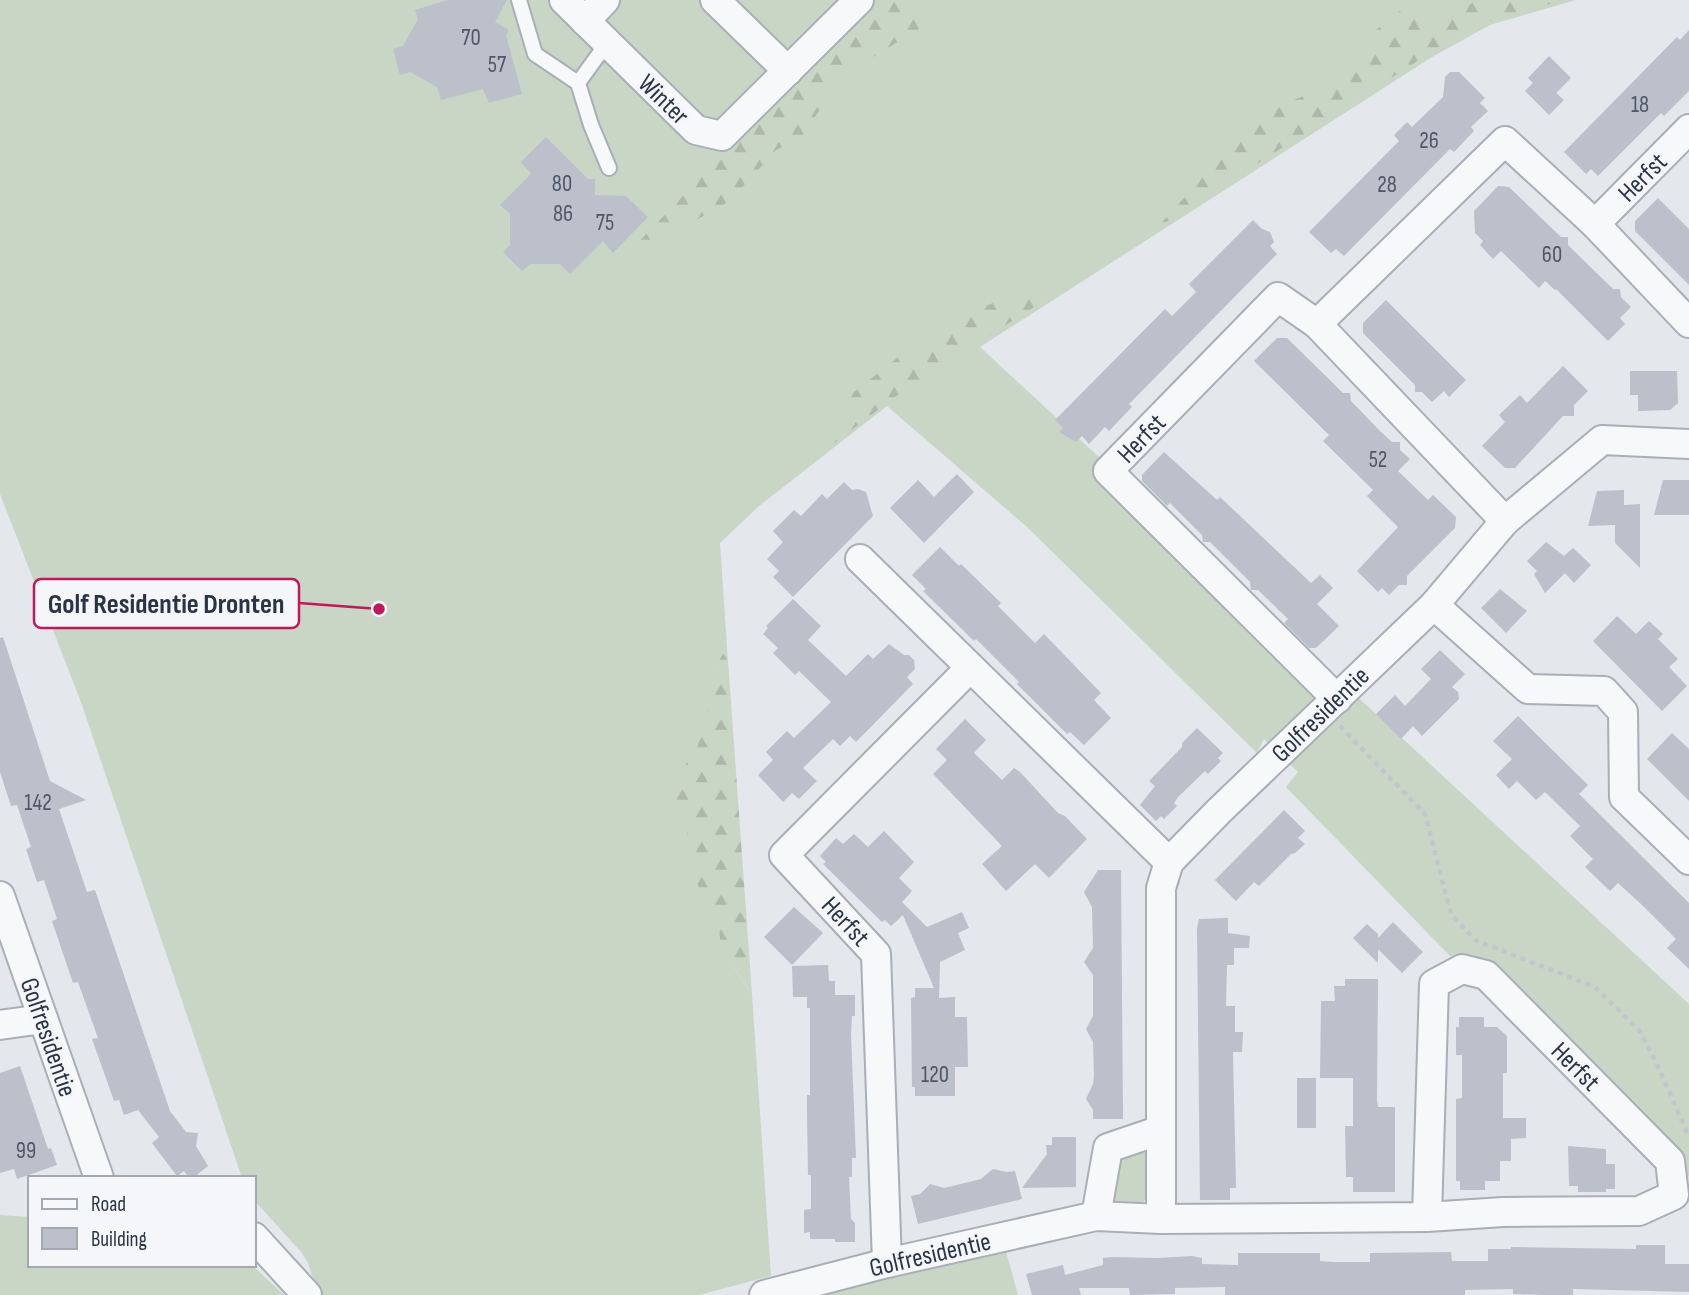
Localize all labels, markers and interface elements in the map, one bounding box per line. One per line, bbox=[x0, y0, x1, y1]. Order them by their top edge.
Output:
house number: 70 bbox=[461, 24, 481, 52]
house number: 57 bbox=[488, 51, 506, 79]
street label: Winter bbox=[631, 69, 695, 132]
house number: 18 bbox=[1631, 91, 1649, 119]
house number: 26 bbox=[1419, 127, 1439, 155]
street label: Herfst bbox=[1612, 147, 1674, 209]
house number: 80 bbox=[552, 170, 572, 198]
house number: 28 bbox=[1377, 171, 1397, 199]
house number: 86 bbox=[553, 200, 573, 228]
house number: 75 bbox=[596, 209, 614, 237]
house number: 60 bbox=[1542, 241, 1562, 269]
street label: Herfst bbox=[1111, 408, 1173, 470]
house number: 52 bbox=[1369, 446, 1387, 474]
callout: Golf Residentie Dronten bbox=[34, 579, 299, 628]
text: Golf Residentie Dronten bbox=[48, 588, 284, 621]
street label: Golfresidentie bbox=[1266, 661, 1376, 769]
house number: 142 bbox=[24, 789, 52, 817]
street label: Herfst bbox=[814, 891, 875, 953]
street label: Golfresidentie bbox=[13, 974, 82, 1101]
street label: Herfst bbox=[1544, 1036, 1606, 1098]
house number: 120 bbox=[921, 1061, 949, 1089]
house number: 99 bbox=[16, 1137, 36, 1165]
legend bbox=[28, 1176, 256, 1267]
text: Road bbox=[91, 1192, 126, 1217]
street label: Golfresidentie bbox=[867, 1226, 994, 1284]
text: Building bbox=[91, 1227, 147, 1252]

